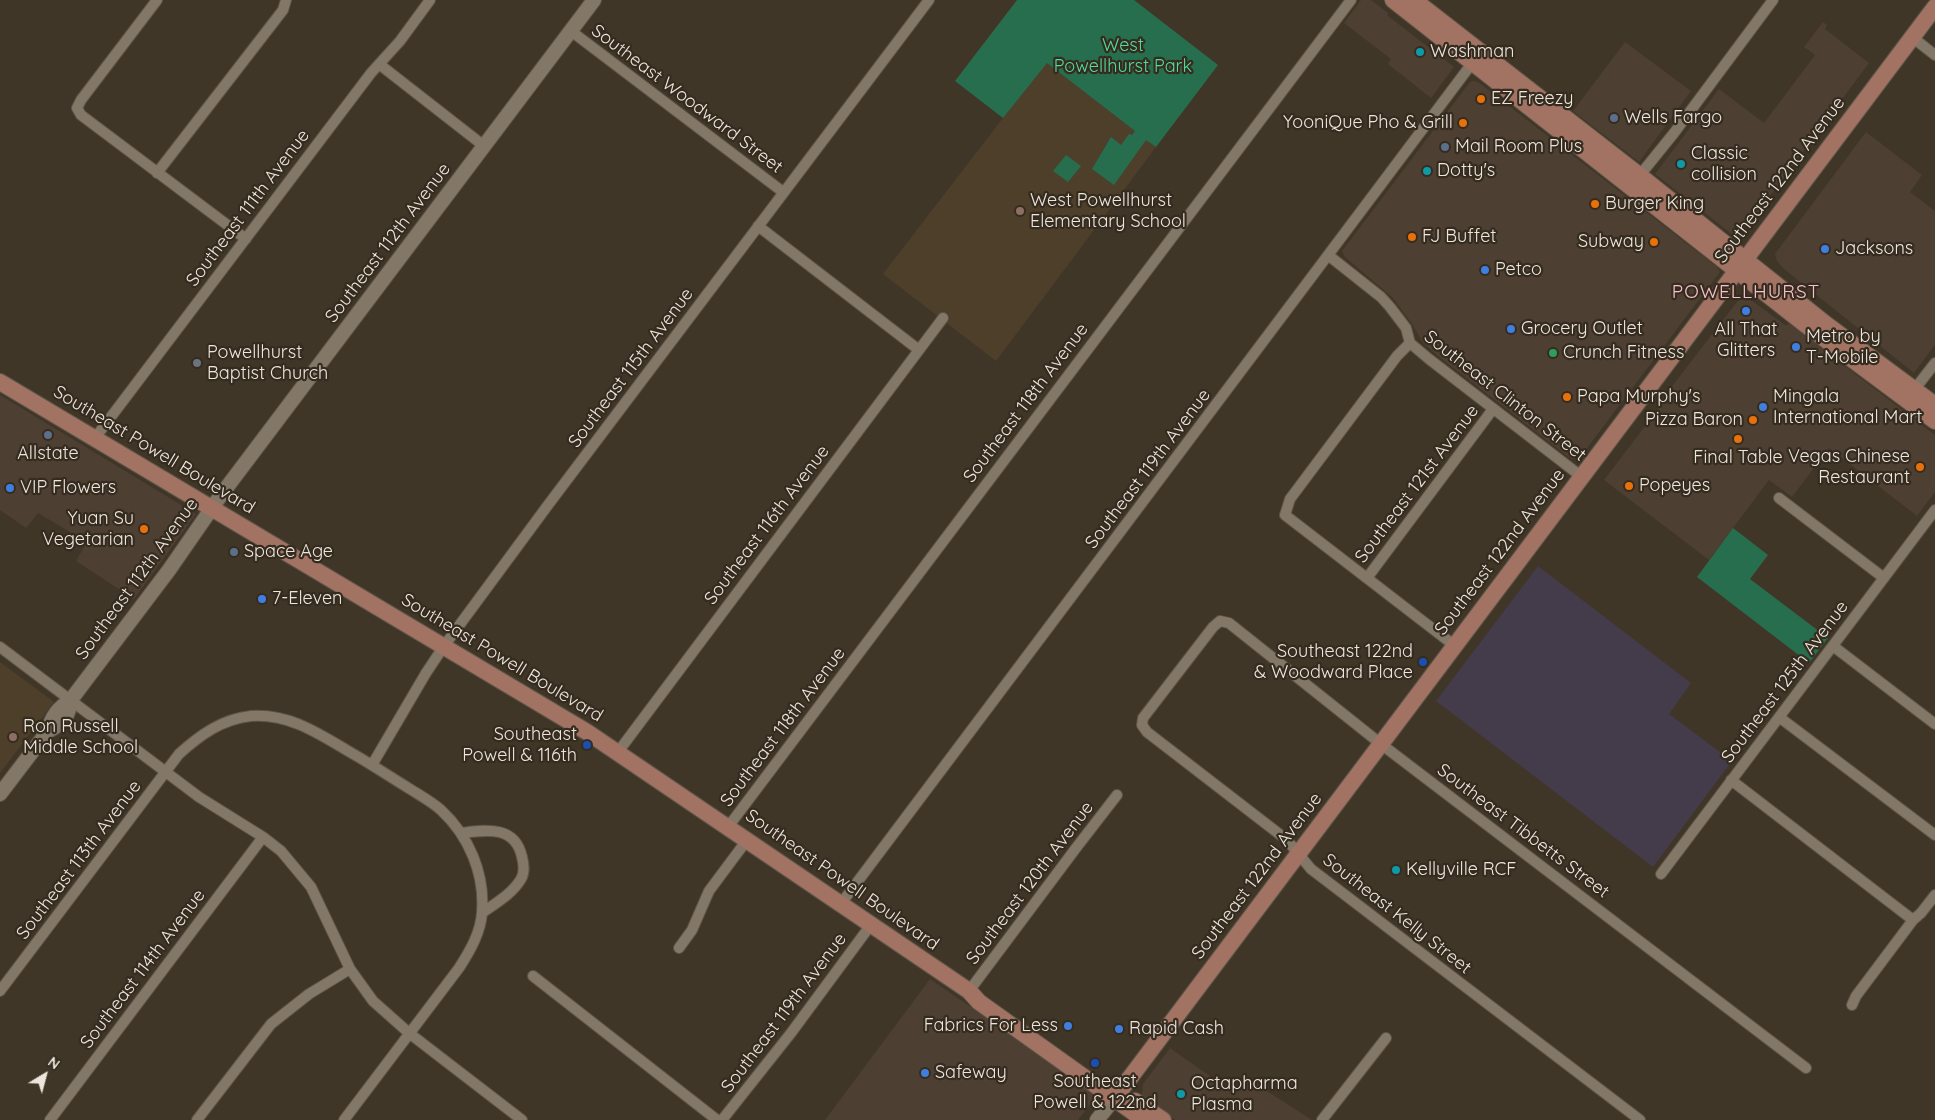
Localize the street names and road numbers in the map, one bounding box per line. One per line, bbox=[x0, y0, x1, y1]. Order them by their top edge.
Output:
street label: Southeast Woodward Street bbox=[587, 20, 787, 178]
street label: Southeast 122nd Avenue bbox=[1710, 93, 1850, 267]
street label: Southeast 111th Avenue bbox=[182, 125, 314, 291]
street label: Southeast 112th Avenue bbox=[321, 159, 455, 327]
street label: Southeast 115th Avenue bbox=[564, 284, 698, 452]
street label: Southeast 118th Avenue bbox=[959, 319, 1093, 487]
street label: Southeast Clinton Street bbox=[1420, 326, 1590, 466]
street label: Southeast Powell Boulevard bbox=[49, 381, 259, 519]
street label: Southeast 119th Avenue bbox=[1081, 385, 1215, 553]
street label: Southeast 121st Avenue bbox=[1350, 401, 1484, 567]
street label: Southeast 116th Avenue bbox=[700, 441, 834, 609]
street label: Southeast 122nd Avenue bbox=[1430, 465, 1570, 639]
street label: Southeast 112th Avenue bbox=[71, 494, 203, 664]
street label: Southeast Powell Boulevard bbox=[397, 589, 607, 727]
street label: Southeast 125th Avenue bbox=[1717, 597, 1853, 767]
street label: Southeast 118th Avenue bbox=[716, 643, 850, 811]
street label: Southeast Tibbetts Street bbox=[1433, 759, 1613, 903]
street label: Southeast 113th Avenue bbox=[12, 776, 146, 944]
street label: Southeast 122nd Avenue bbox=[1187, 789, 1327, 963]
street label: Southeast 120th Avenue bbox=[962, 797, 1098, 969]
street label: Southeast Powell Boulevard bbox=[741, 805, 943, 955]
street label: Southeast Kelly Street bbox=[1318, 849, 1476, 979]
street label: Southeast 114th Avenue bbox=[76, 885, 210, 1053]
street label: Southeast 119th Avenue bbox=[717, 929, 851, 1097]

